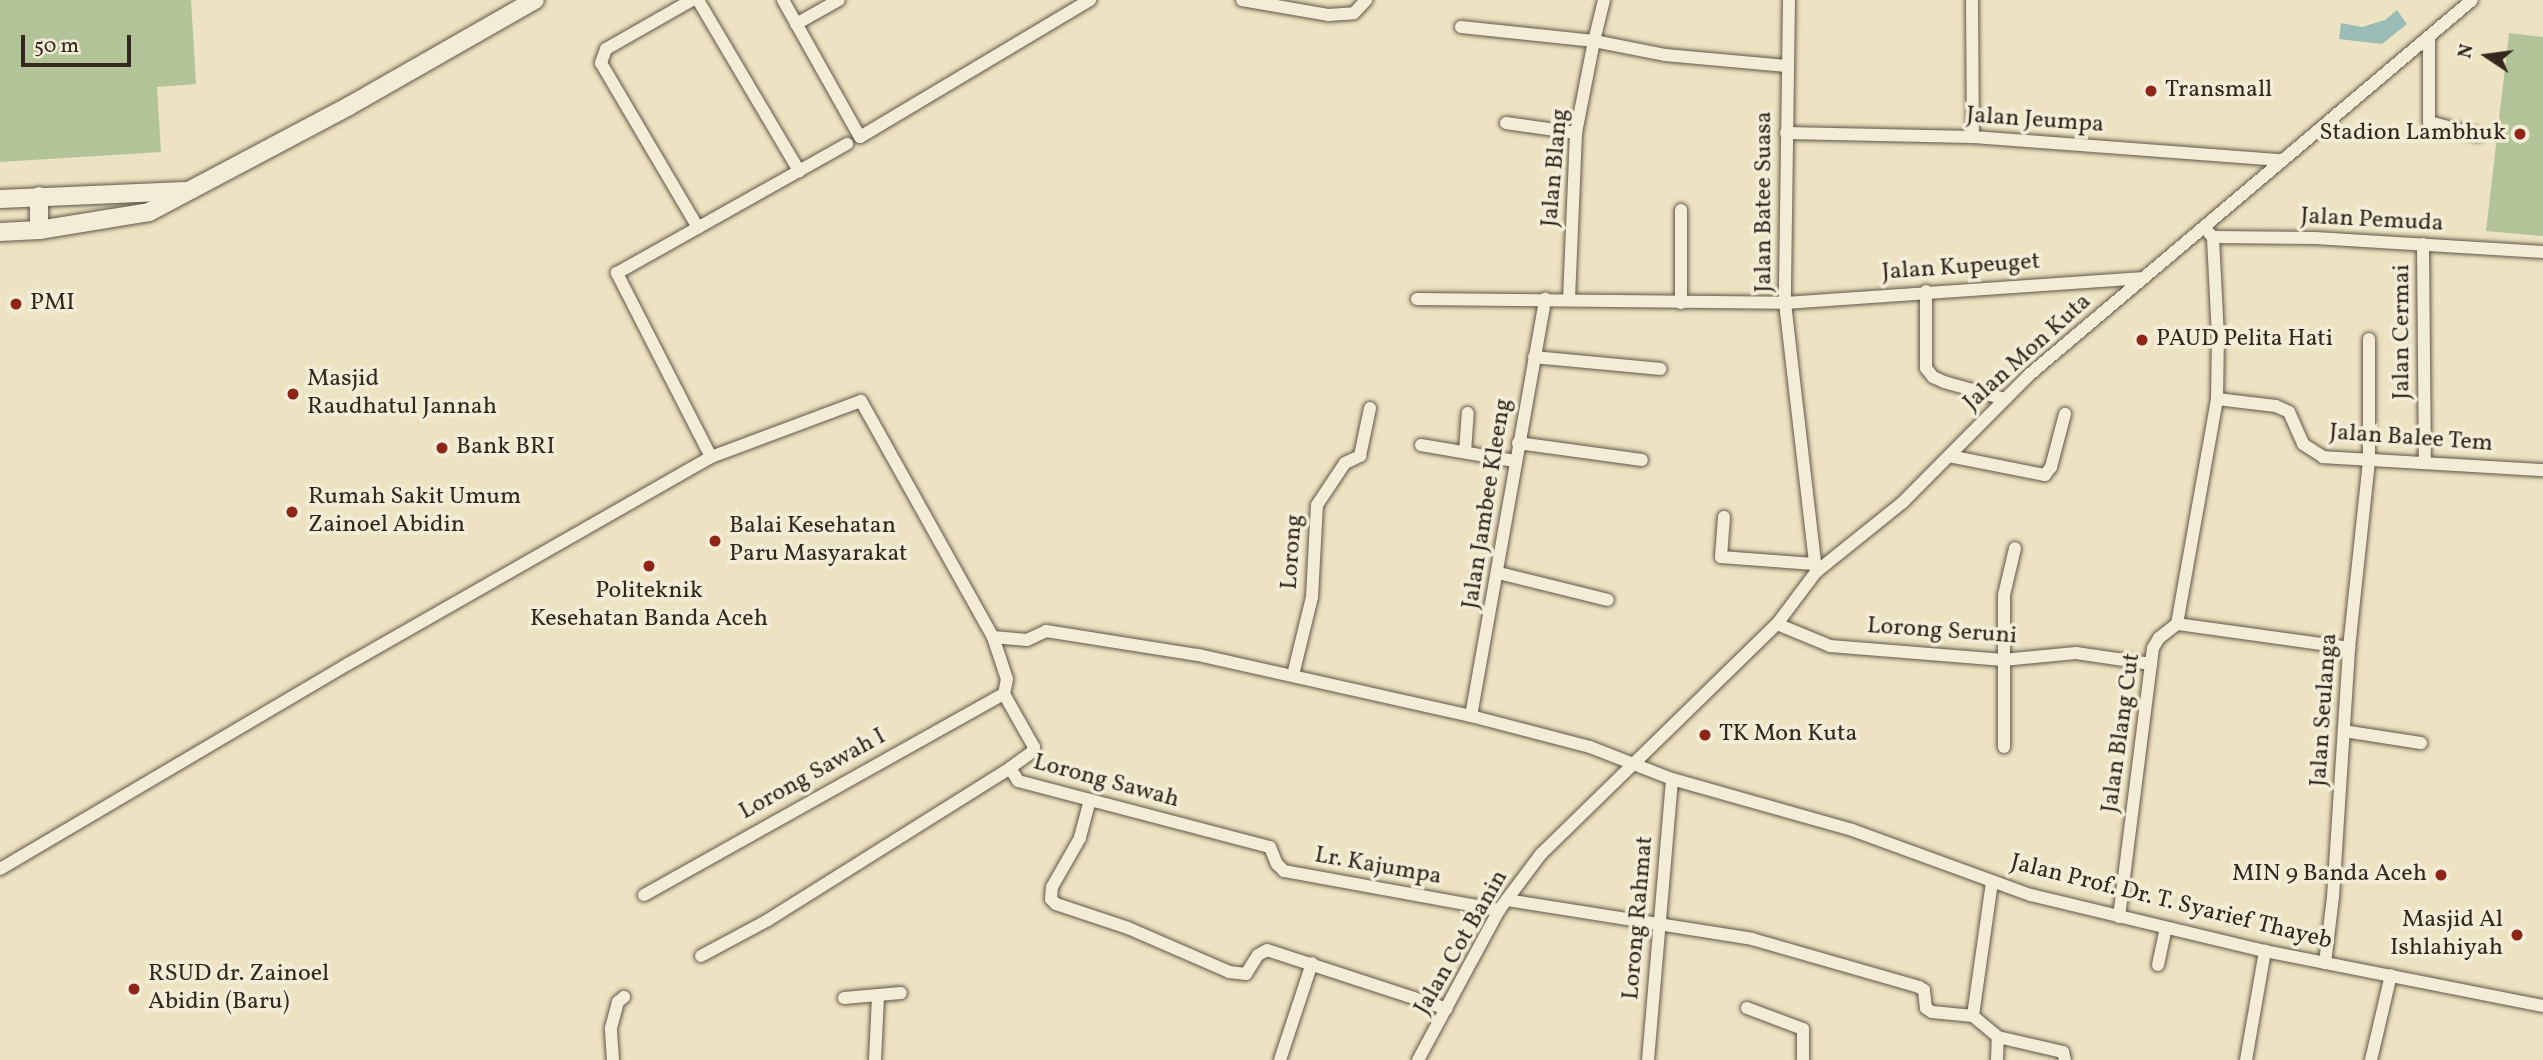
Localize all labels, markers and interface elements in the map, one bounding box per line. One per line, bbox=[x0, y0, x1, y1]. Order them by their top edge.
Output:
scale bar bbox=[24, 21, 135, 65]
north arrow bbox=[2452, 21, 2522, 91]
text: 50 m bbox=[34, 32, 79, 61]
text: N bbox=[2452, 42, 2481, 61]
place label: Transmall bbox=[2165, 77, 2272, 105]
marker: Transmall bbox=[2143, 83, 2159, 99]
street label: Jalan Jeumpa bbox=[1965, 102, 2105, 140]
street label: Jalan Blang bbox=[1536, 108, 1576, 228]
street label: Jalan Batee Suasa bbox=[1751, 111, 1779, 293]
place label: Stadion Lambhuk bbox=[2319, 120, 2506, 148]
marker: Stadion Lambhuk bbox=[2512, 126, 2528, 142]
street label: Jalan Pemuda bbox=[2300, 203, 2444, 239]
street label: Jalan Kupeuget bbox=[1881, 248, 2041, 288]
street label: Jalan Cermai bbox=[2389, 264, 2417, 400]
street label: Jalan Mon Kuta bbox=[1958, 288, 2098, 418]
place label: PMI bbox=[30, 290, 75, 318]
marker: PMI bbox=[8, 296, 24, 312]
place label: PAUD Pelita Hati bbox=[2156, 326, 2333, 354]
marker: PAUD Pelita Hati bbox=[2134, 332, 2150, 348]
place label: Masjid Raudhatul Jannah bbox=[307, 366, 497, 422]
marker: Masjid Raudhatul Jannah bbox=[285, 386, 301, 402]
street label: Jalan Jambee Kleeng bbox=[1457, 397, 1519, 611]
street label: Jalan Balee Tem bbox=[2328, 419, 2494, 459]
place label: Bank BRI bbox=[456, 434, 555, 462]
marker: Bank BRI bbox=[434, 440, 450, 456]
place label: Rumah Sakit Umum Zainoel Abidin bbox=[308, 484, 521, 540]
marker: Rumah Sakit Umum Zainoel Abidin bbox=[282, 502, 302, 522]
place label: Balai Kesehatan Paru Masyarakat bbox=[729, 513, 907, 569]
street label: Lorong bbox=[1276, 513, 1310, 591]
marker: Balai Kesehatan Paru Masyarakat bbox=[707, 533, 723, 549]
marker: Politeknik Kesehatan Banda Aceh bbox=[641, 558, 657, 574]
place label: Politeknik Kesehatan Banda Aceh bbox=[530, 578, 768, 634]
street label: Lorong Seruni bbox=[1866, 612, 2018, 652]
street label: Jalan Seulanga bbox=[2305, 632, 2345, 788]
street label: Jalan Blang Cut bbox=[2097, 651, 2147, 815]
place label: TK Mon Kuta bbox=[1719, 721, 1857, 749]
street label: Lorong Sawah I bbox=[735, 723, 891, 827]
marker: TK Mon Kuta bbox=[1697, 727, 1713, 743]
street label: Lorong Sawah bbox=[1030, 749, 1182, 815]
street label: Lorong Rahmat bbox=[1617, 835, 1661, 1001]
street label: Lr. Kajumpa bbox=[1312, 842, 1444, 892]
street label: Jalan Prof. Dr. T. Syarief Thayeb bbox=[2008, 849, 2334, 957]
place label: MIN 9 Banda Aceh bbox=[2232, 861, 2427, 889]
street label: Jalan Cot Banin bbox=[1409, 865, 1515, 1021]
marker: MIN 9 Banda Aceh bbox=[2433, 867, 2449, 883]
place label: Masjid Al Ishlahiyah bbox=[2390, 907, 2503, 963]
marker: Masjid Al Ishlahiyah bbox=[2509, 927, 2525, 943]
place label: RSUD dr. Zainoel Abidin (Baru) bbox=[148, 961, 329, 1017]
marker: RSUD dr. Zainoel Abidin (Baru) bbox=[126, 981, 142, 997]

